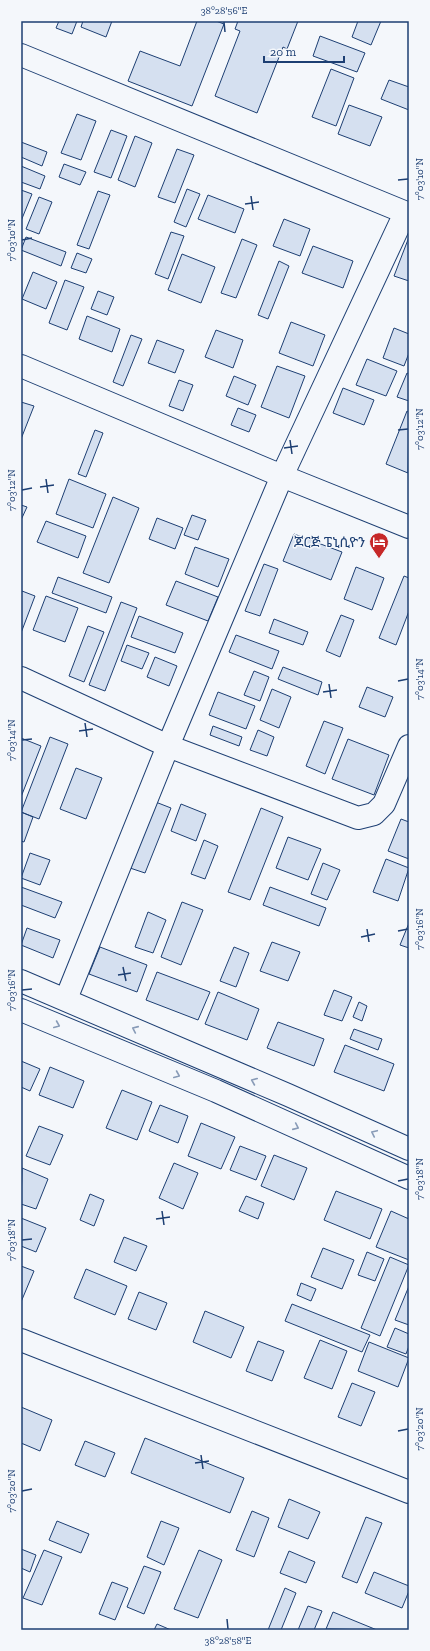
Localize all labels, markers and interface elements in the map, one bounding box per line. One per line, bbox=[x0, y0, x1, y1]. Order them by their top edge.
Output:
text: 38°28'56"E bbox=[201, 5, 247, 17]
scale bar bbox=[264, 38, 344, 64]
text: 20 m bbox=[270, 45, 297, 59]
text: 7°03'10"N bbox=[414, 157, 426, 200]
text: 7°03'10"N bbox=[6, 218, 18, 261]
text: 7°03'12"N bbox=[414, 408, 426, 450]
text: 7°03'12"N bbox=[6, 469, 18, 511]
hotel icon: ጆርጅ ፔኒሲዮን bbox=[368, 531, 390, 559]
place label: ጆርጅ ፔኒሲዮን bbox=[294, 534, 365, 551]
text: 7°03'14"N bbox=[414, 658, 426, 700]
text: 7°03'14"N bbox=[6, 719, 18, 761]
text: 7°03'16"N bbox=[414, 908, 426, 950]
text: 7°03'16"N bbox=[6, 969, 18, 1011]
one-way arrow bbox=[53, 1020, 60, 1028]
one-way arrow bbox=[132, 1026, 139, 1034]
one-way arrow bbox=[173, 1070, 180, 1078]
one-way arrow bbox=[251, 1077, 258, 1085]
one-way arrow bbox=[292, 1122, 299, 1130]
one-way arrow bbox=[370, 1130, 378, 1138]
text: 7°03'18"N bbox=[414, 1158, 426, 1200]
text: 7°03'18"N bbox=[6, 1219, 18, 1261]
text: 7°03'20"N bbox=[414, 1407, 426, 1451]
text: 7°03'20"N bbox=[6, 1469, 18, 1513]
text: 38°28'58"E bbox=[205, 1635, 251, 1647]

